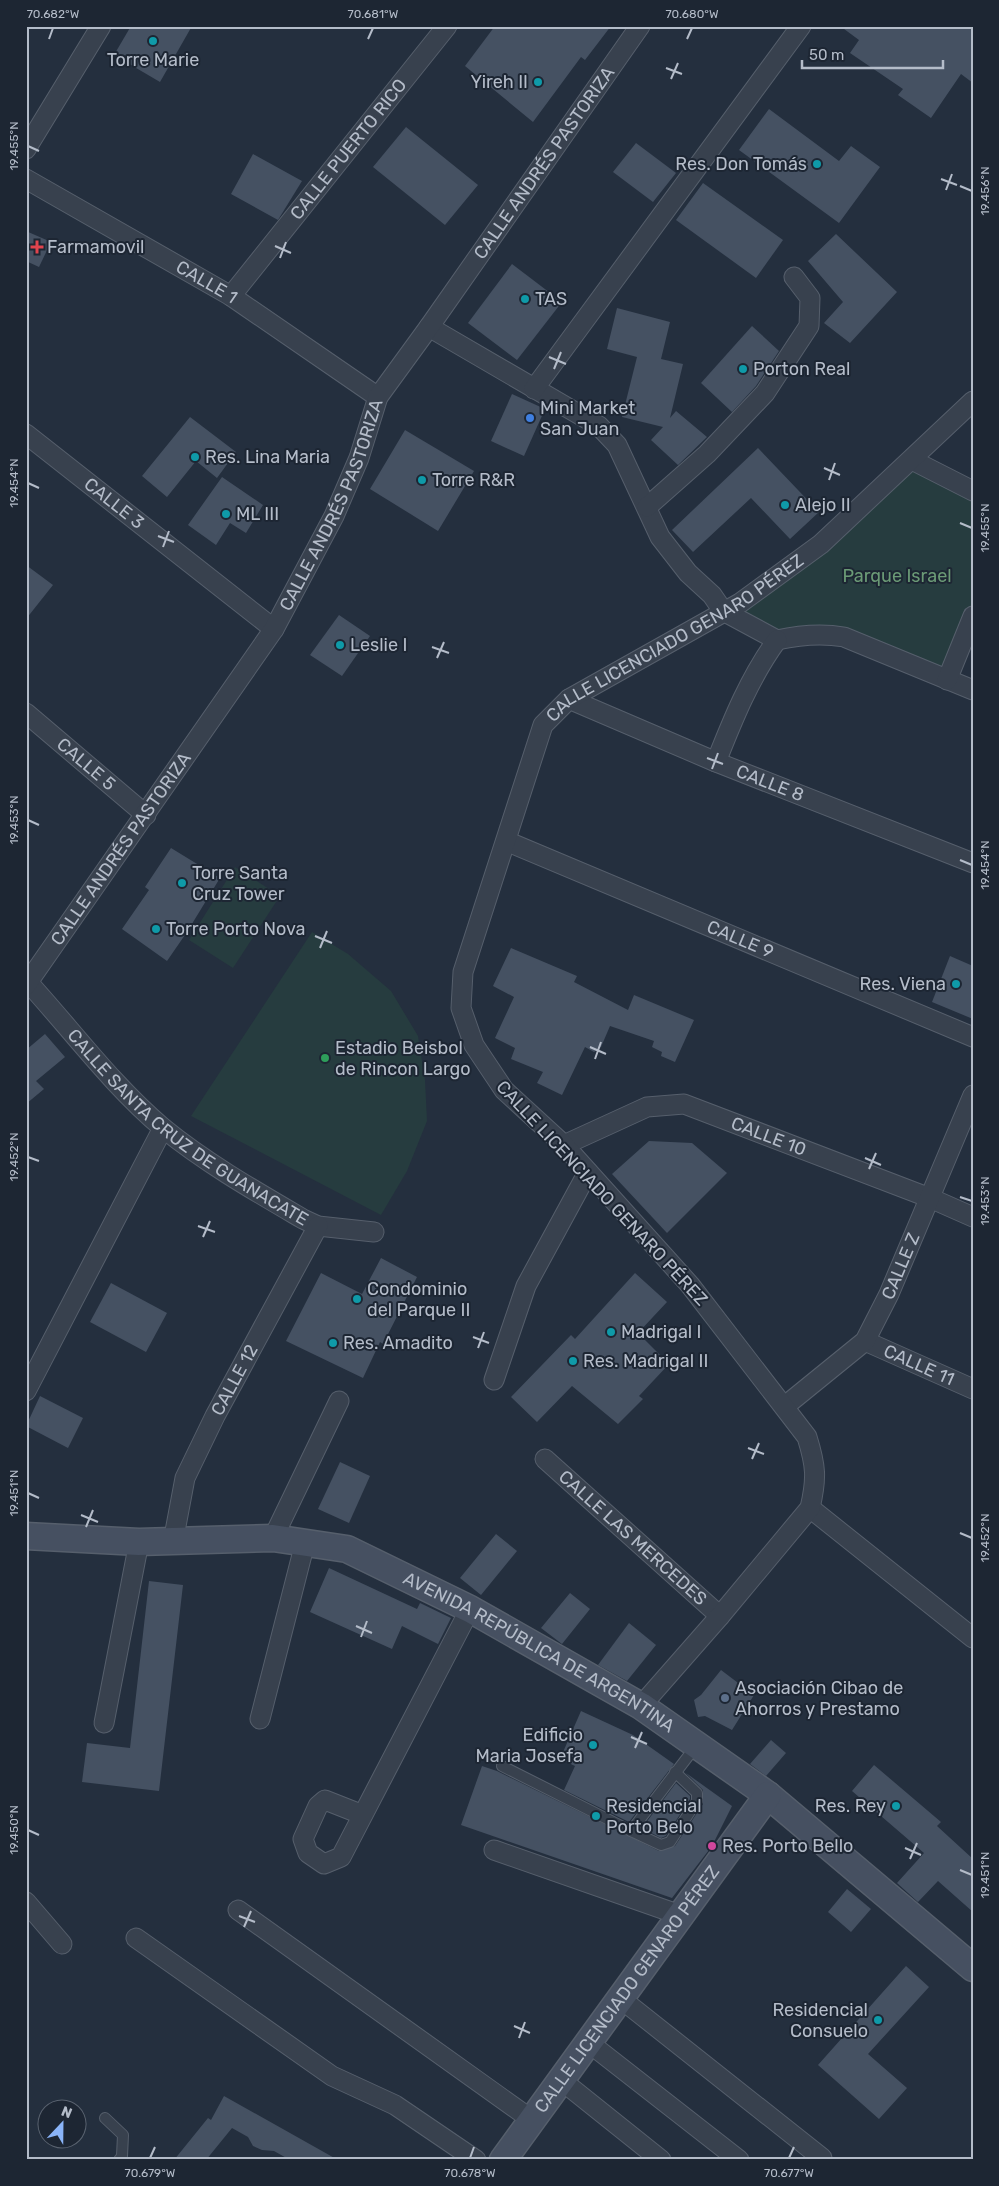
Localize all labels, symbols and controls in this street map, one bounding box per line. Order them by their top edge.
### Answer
text: 70.682°W [27,7,80,21]
text: 70.681°W [348,7,399,21]
text: 70.680°W [665,7,719,21]
marker: Torre Marie [147,35,159,47]
scale bar [802,38,943,70]
text: 50 m [809,46,844,64]
place label: Torre Marie [107,49,199,71]
street label: CALLE ANDRÉS PASTORIZA [469,62,619,263]
place label: Yireh II [470,71,528,93]
street label: CALLE PUERTO RICO [286,74,411,224]
marker: Yireh II [532,76,544,88]
text: 19.455°N [7,121,21,171]
place label: Res. Don Tomás [675,153,807,175]
marker: Res. Don Tomás [811,158,823,170]
text: 19.456°N [978,166,992,216]
place label: Farmamovil [47,236,144,258]
marker: Farmamovil [31,241,43,253]
street label: CALLE 1 [172,256,242,308]
place label: TAS [535,288,567,310]
marker: TAS [519,293,531,305]
place label: Porton Real [753,358,850,380]
marker: Porton Real [737,363,749,375]
street label: CALLE ANDRÉS PASTORIZA [275,396,388,615]
place label: Mini Market San Juan [540,397,635,440]
marker: Mini Market San Juan [524,412,536,424]
place label: Res. Lina Maria [205,446,330,468]
marker: Res. Lina Maria [189,451,201,463]
text: 19.454°N [7,458,21,508]
place label: Torre R&R [432,469,515,491]
street label: CALLE 3 [80,473,149,534]
marker: Torre R&R [416,474,428,486]
place label: Alejo II [795,494,851,516]
marker: Alejo II [779,499,791,511]
place label: ML III [236,503,279,525]
text: 19.455°N [978,503,992,553]
marker: ML III [220,508,232,520]
street label: CALLE LICENCIADO GENARO PÉREZ [541,549,808,727]
park label: Parque Israel [842,565,952,587]
place label: Leslie I [350,634,407,656]
marker: Leslie I [334,639,346,651]
street label: CALLE 5 [52,733,120,795]
street label: CALLE ANDRÉS PASTORIZA [46,748,196,949]
street label: CALLE 8 [733,760,807,806]
text: 19.453°N [7,795,21,845]
text: 19.454°N [978,840,992,890]
place label: Torre Santa Cruz Tower [192,862,288,905]
marker: Torre Santa Cruz Tower [176,877,188,889]
street label: CALLE 9 [704,916,777,963]
place label: Torre Porto Nova [166,918,305,940]
marker: Torre Porto Nova [150,923,162,935]
place label: Res. Viena [860,973,946,995]
marker: Res. Viena [950,978,962,990]
street label: CALLE SANTA CRUZ DE GUANACATE [63,1025,312,1231]
place label: Estadio Beisbol de Rincon Largo [335,1037,471,1080]
marker: Estadio Beisbol de Rincon Largo [319,1052,331,1064]
street label: CALLE LICENCIADO GENARO PÉREZ [492,1076,712,1310]
street label: CALLE 10 [728,1112,809,1161]
text: 19.452°N [7,1133,21,1181]
text: 19.453°N [978,1176,992,1226]
street label: CALLE Z [877,1229,925,1303]
place label: Condominio del Parque II [367,1278,470,1321]
marker: Condominio del Parque II [351,1293,363,1305]
place label: Madrigal I [621,1321,702,1343]
marker: Madrigal I [605,1326,617,1338]
place label: Res. Amadito [343,1332,453,1354]
marker: Res. Amadito [327,1337,339,1349]
street label: CALLE 12 [206,1340,263,1419]
street label: CALLE 11 [880,1340,958,1390]
place label: Res. Madrigal II [583,1350,708,1372]
marker: Res. Madrigal II [567,1355,579,1367]
street label: CALLE LAS MERCEDES [554,1466,712,1610]
text: 19.451°N [7,1470,21,1516]
text: 19.452°N [978,1514,992,1562]
street label: AVENIDA REPÚBLICA DE ARGENTINA [400,1567,679,1737]
place label: Asociación Cibao de Ahorros y Prestamo [735,1677,903,1720]
marker: Asociación Cibao de Ahorros y Prestamo [719,1692,731,1704]
place label: Edificio Maria Josefa [476,1724,583,1767]
marker: Edificio Maria Josefa [587,1739,599,1751]
place label: Residencial Porto Belo [606,1795,702,1838]
place label: Res. Rey [815,1795,886,1817]
marker: Res. Rey [890,1800,902,1812]
text: 19.450°N [7,1805,21,1855]
marker: Residencial Porto Belo [590,1810,602,1822]
place label: Res. Porto Bello [722,1835,853,1857]
marker: Res. Porto Bello [706,1840,718,1852]
text: 19.451°N [978,1852,992,1898]
street label: CALLE LICENCIADO GENARO PÉREZ [530,1861,724,2117]
place label: Residencial Consuelo [772,1999,868,2042]
marker: Residencial Consuelo [872,2014,884,2026]
north arrow [38,2098,88,2148]
text: N [59,2103,75,2122]
text: 70.679°W [125,2166,176,2180]
text: 70.678°W [444,2166,496,2180]
text: 70.677°W [764,2166,814,2180]

